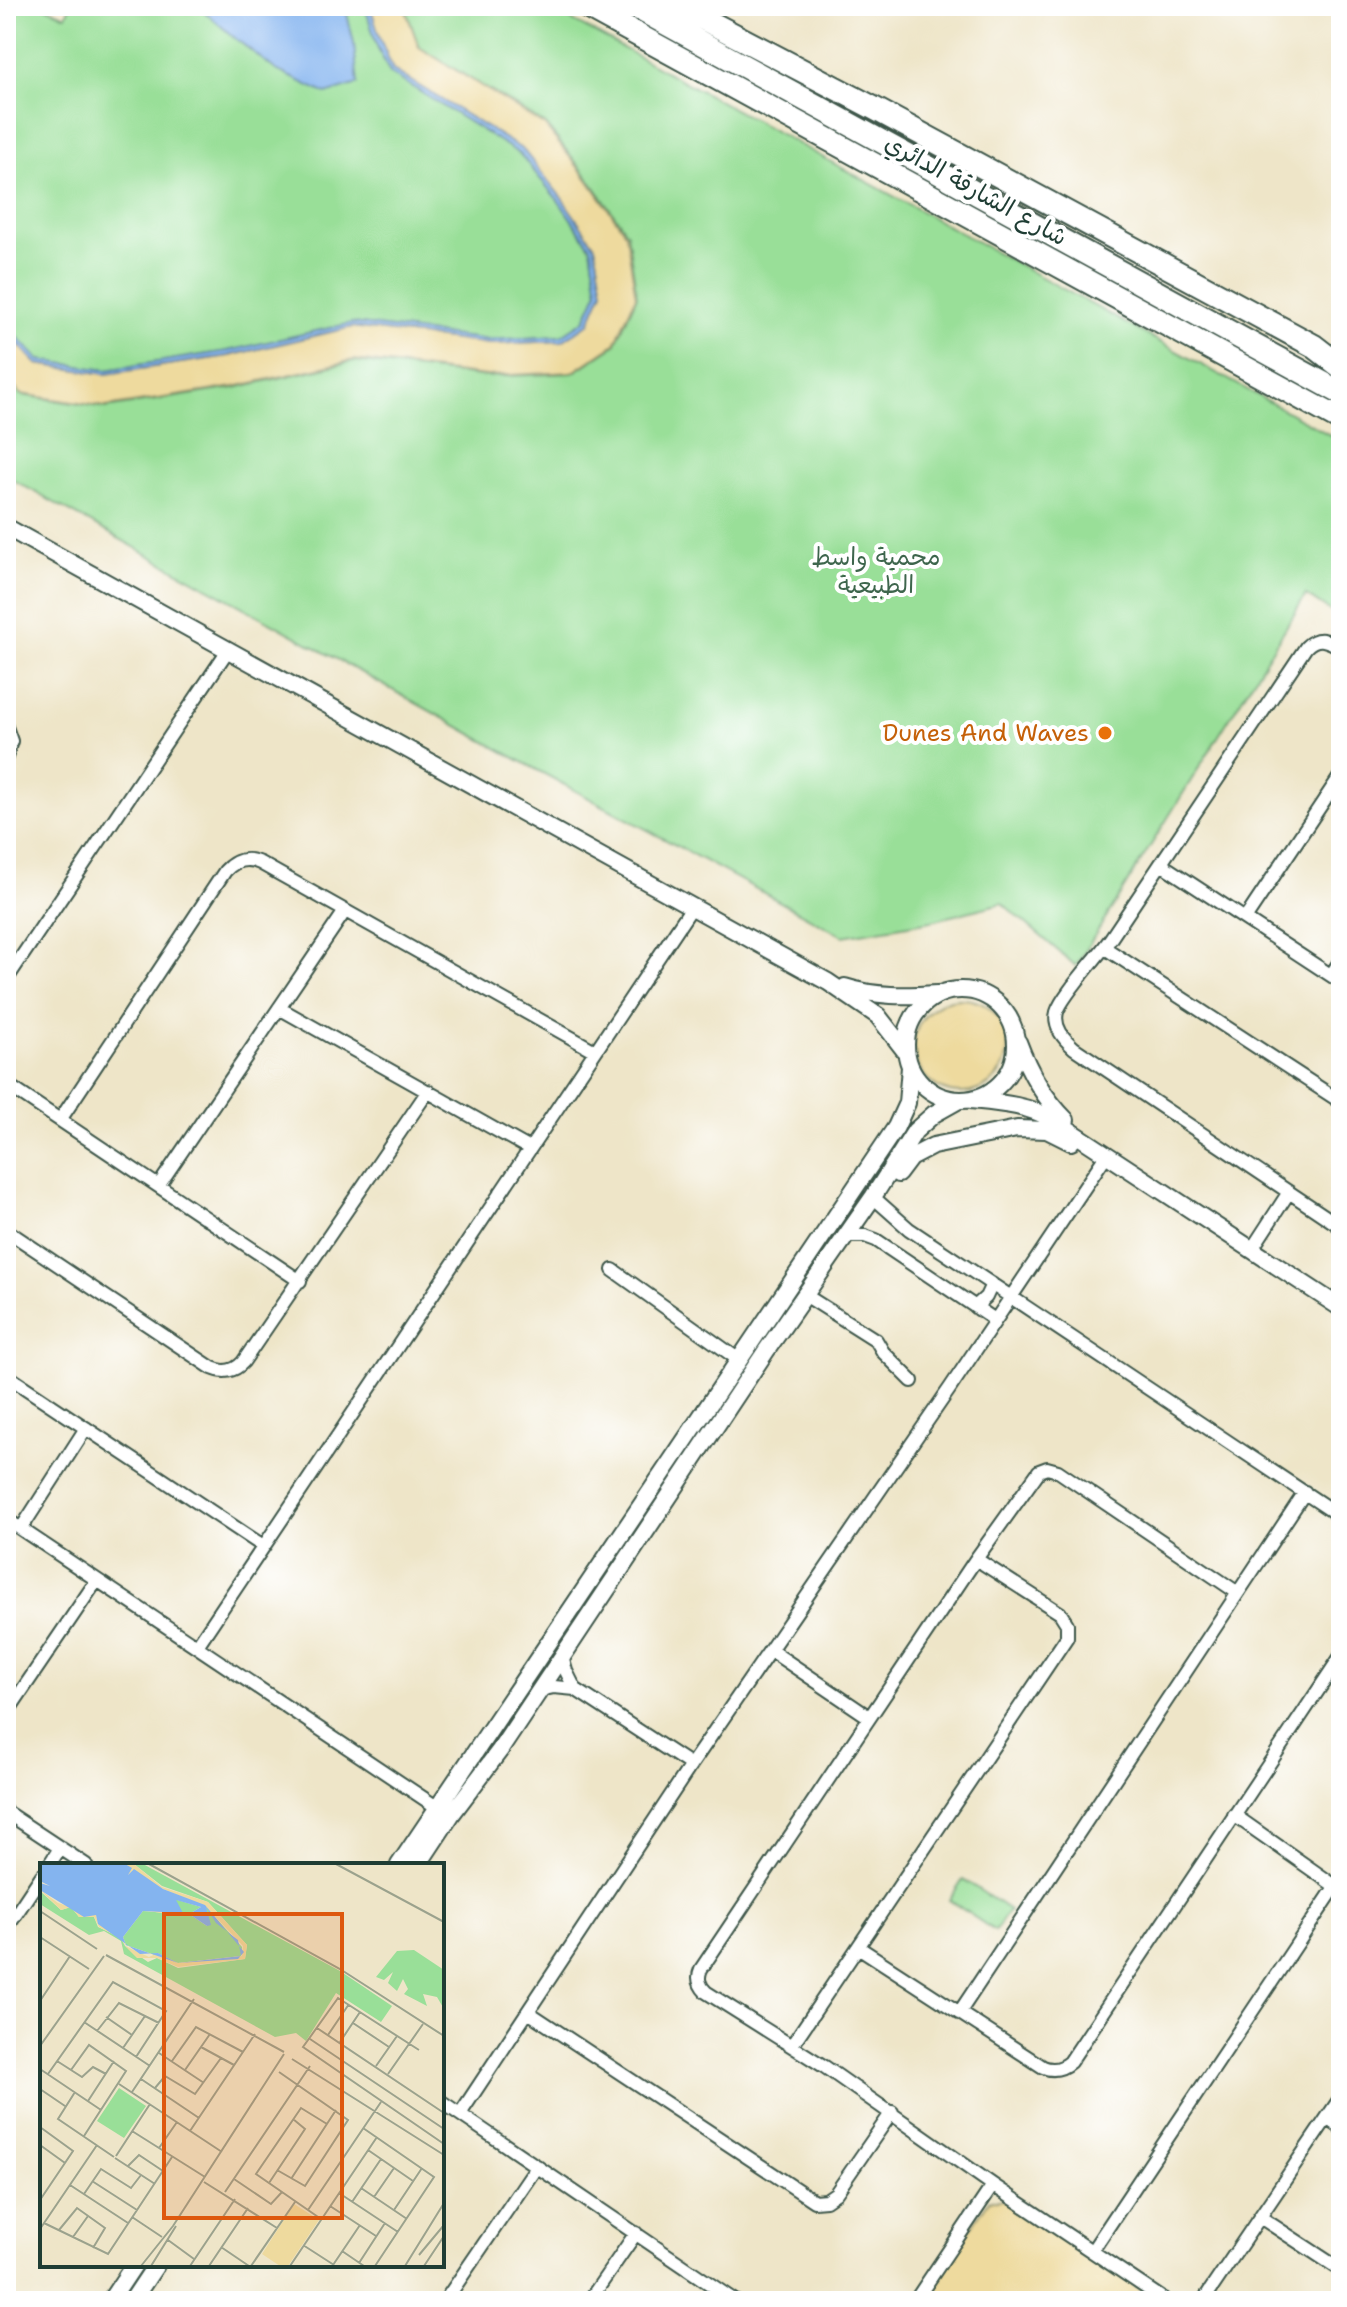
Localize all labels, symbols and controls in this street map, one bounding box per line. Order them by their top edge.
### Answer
street label: شارع الشارقة الدائري [879,127,1073,254]
park label: محمية واسط الطبيعية [812,541,940,601]
place label: Dunes And Waves [882,717,1089,749]
marker: Dunes And Waves [1096,724,1114,742]
inset map [40,1863,444,2267]

